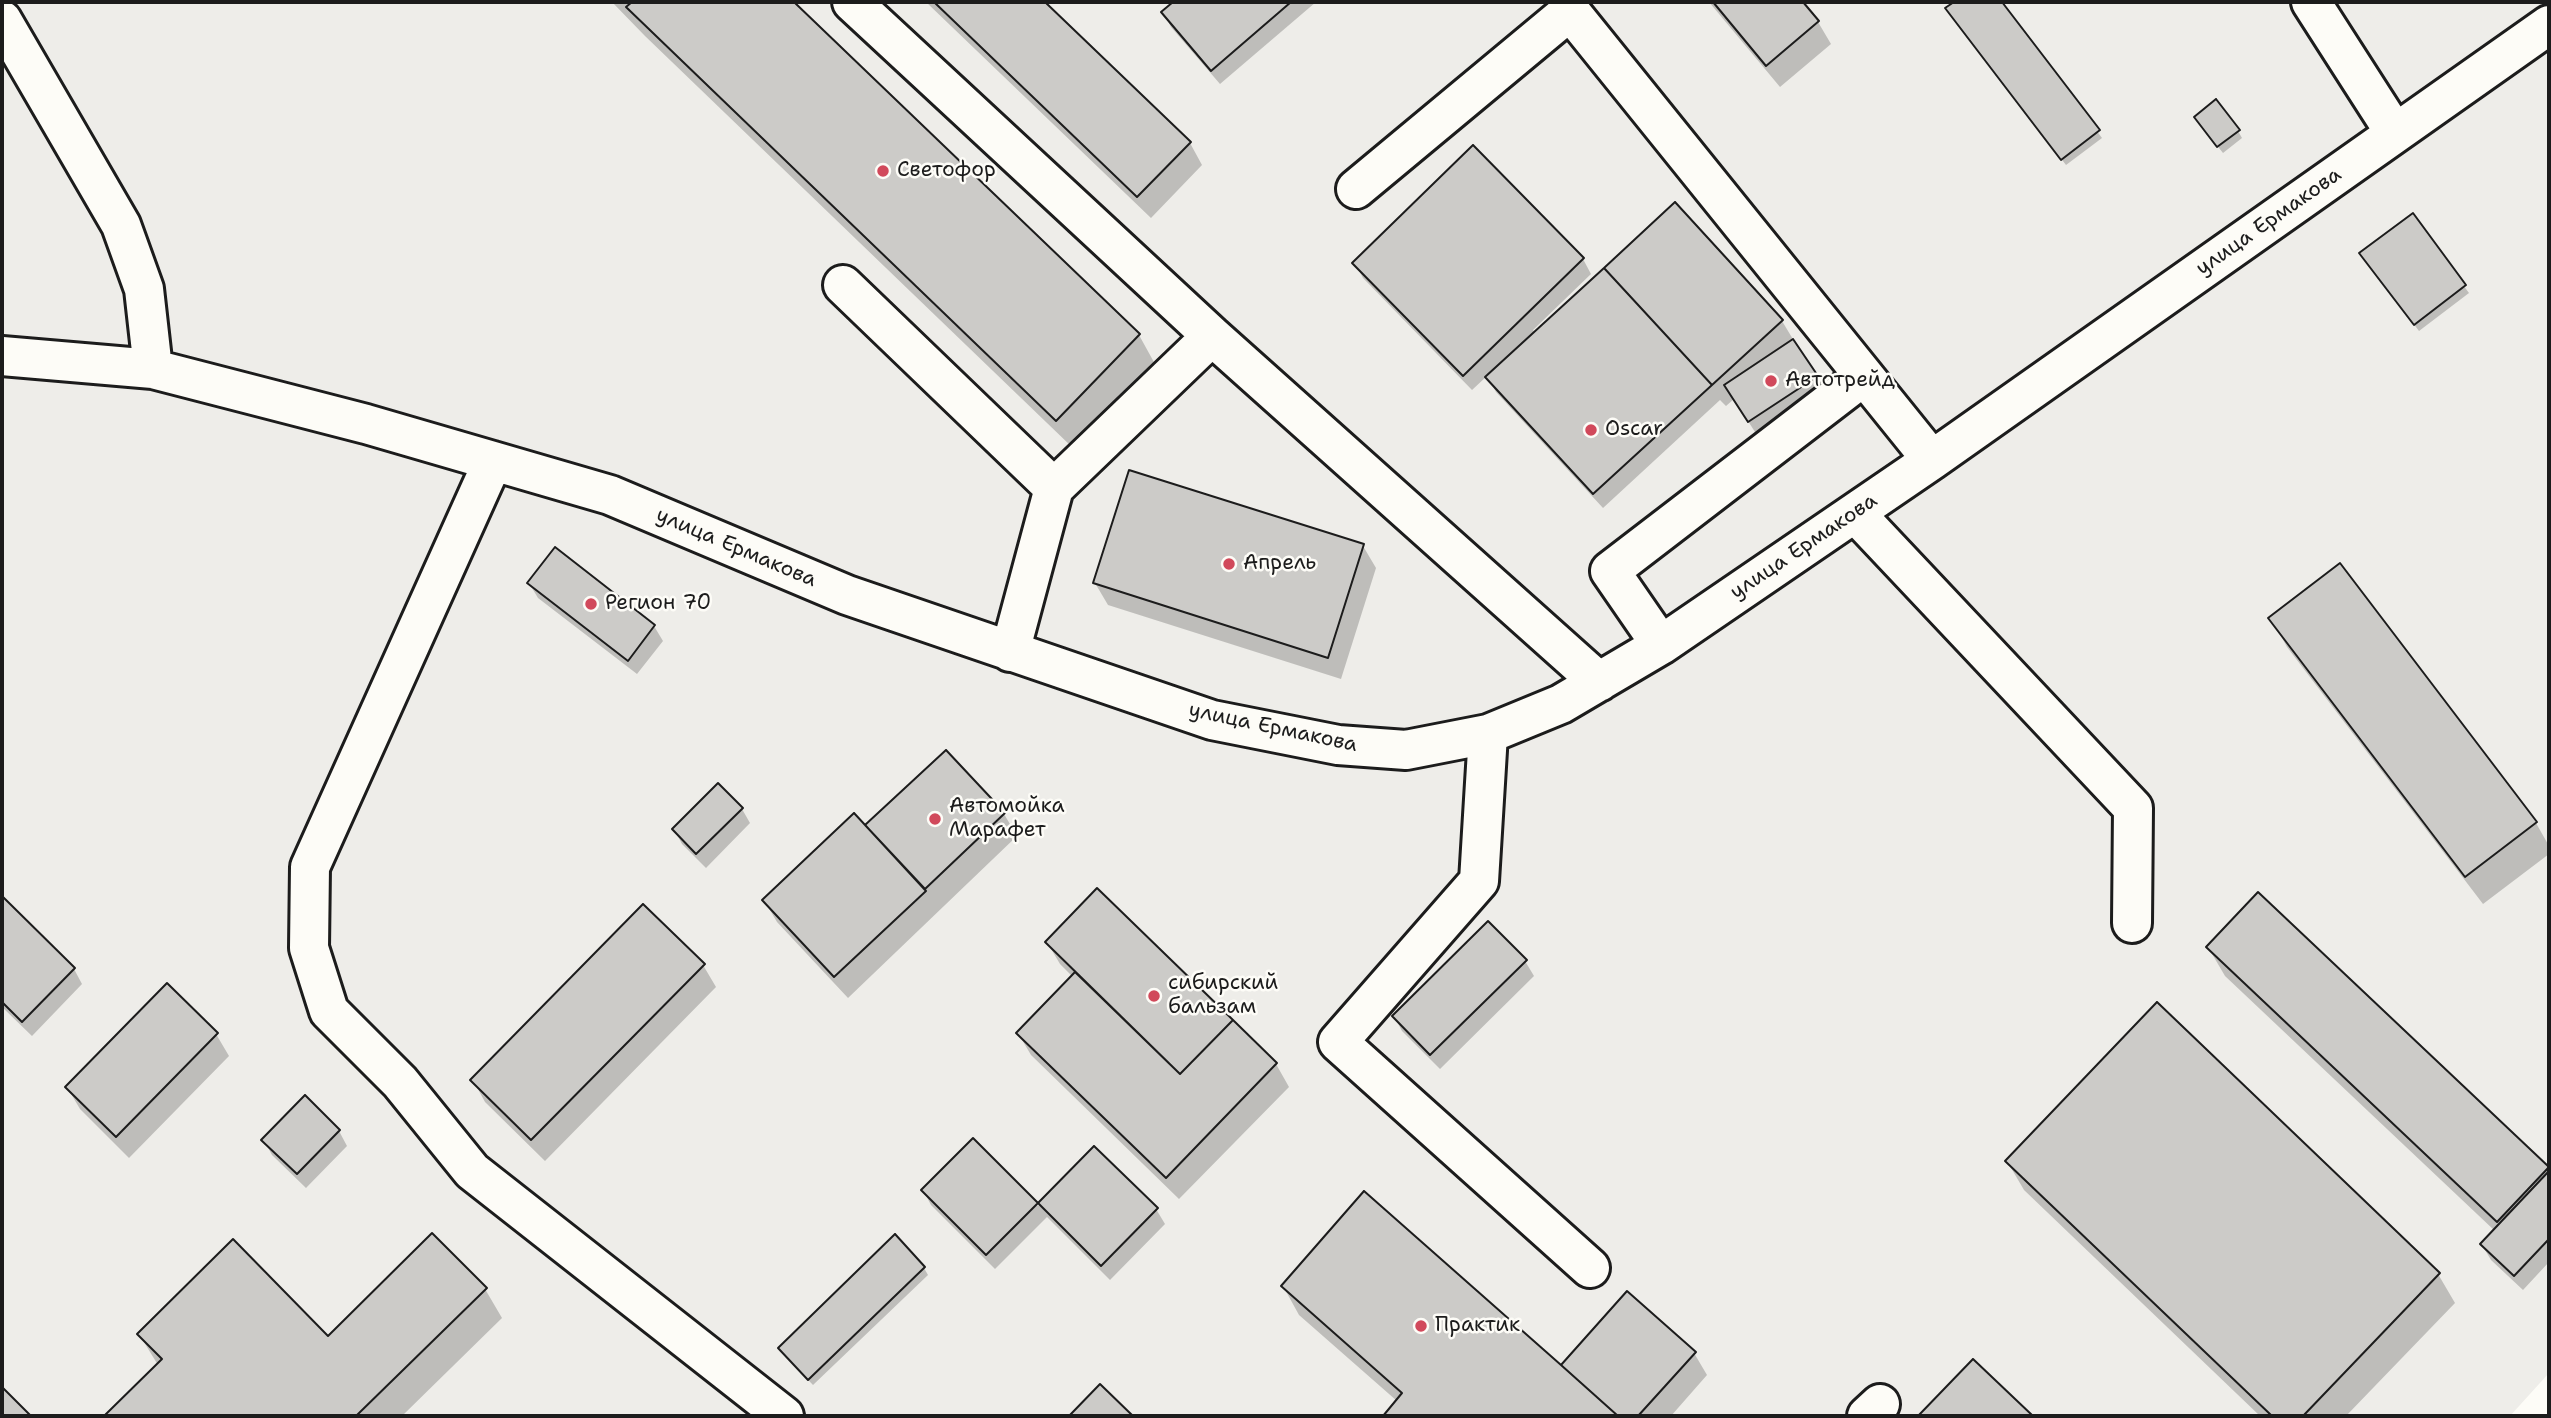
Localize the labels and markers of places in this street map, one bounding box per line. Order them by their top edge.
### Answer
place label: Светофор [897,158,996,184]
marker: Светофор [875,163,891,179]
place label: Автотрейд [1785,368,1895,394]
marker: Автотрейд [1763,373,1779,389]
place label: Oscar [1605,417,1663,443]
marker: Oscar [1583,422,1599,438]
place label: Апрель [1243,551,1316,577]
marker: Апрель [1221,556,1237,572]
place label: Регион 70 [605,591,711,617]
marker: Регион 70 [583,596,599,612]
place label: Автомойка Марафет [949,794,1065,844]
marker: Автомойка Марафет [927,811,943,827]
place label: сибирский бальзам [1168,971,1278,1021]
marker: сибирский бальзам [1146,988,1162,1004]
place label: Практик [1435,1313,1520,1339]
marker: Практик [1413,1318,1429,1334]

